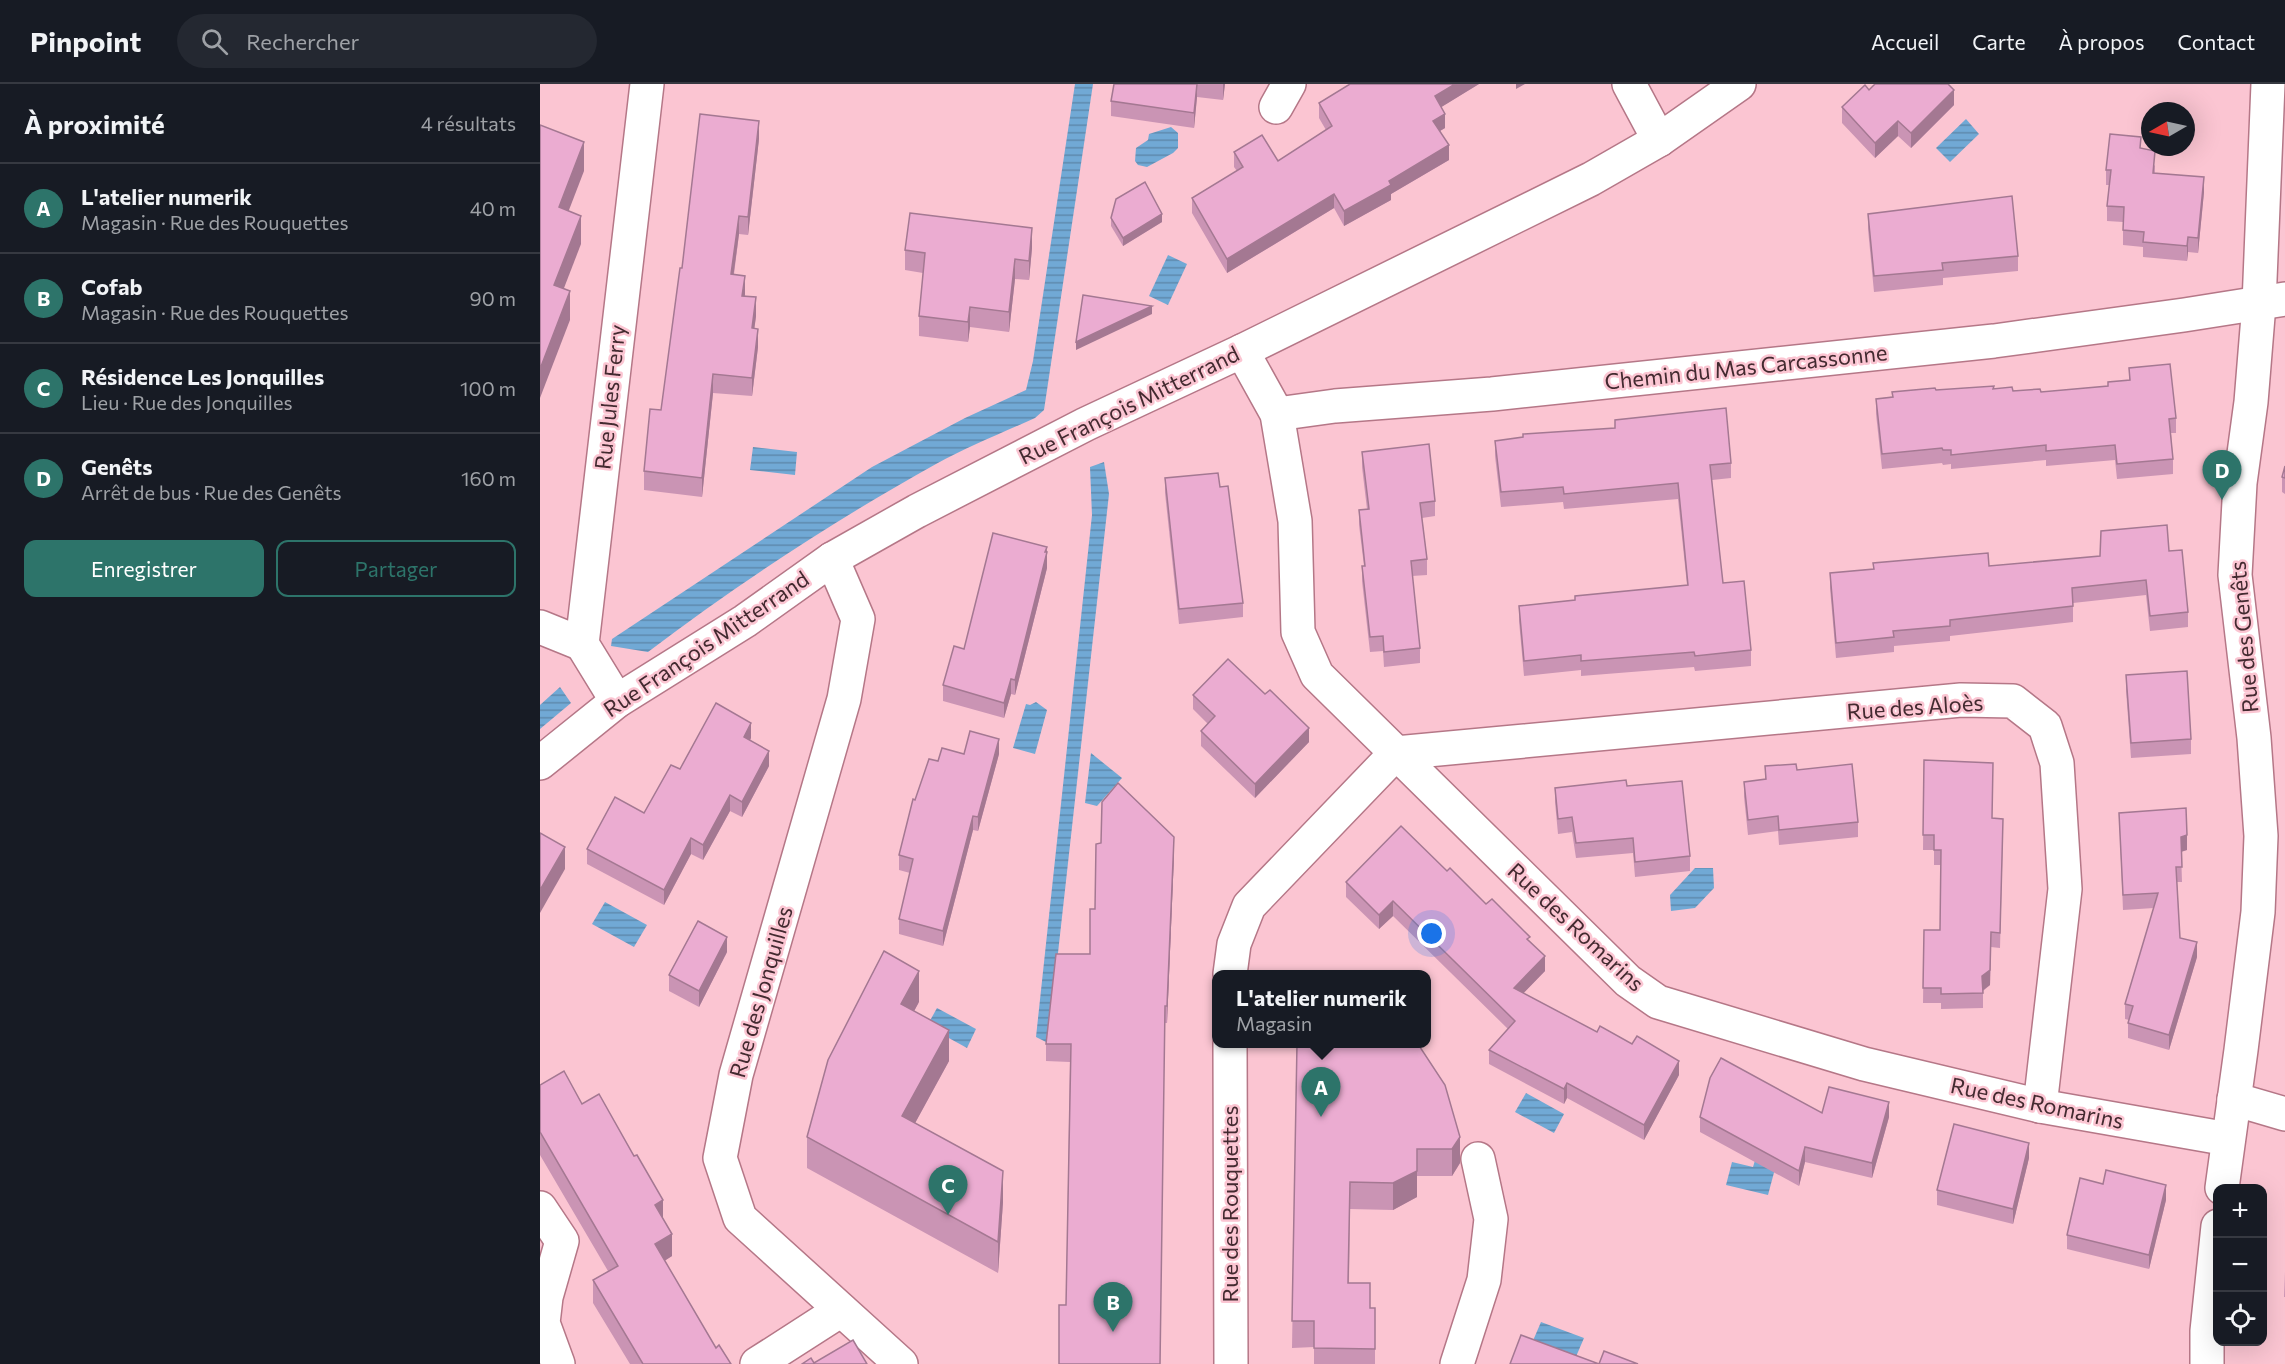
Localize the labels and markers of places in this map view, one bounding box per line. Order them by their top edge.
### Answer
pin: D [2202,450,2242,500]
pin: A [1302,1068,1340,1117]
pin: C [928,1166,968,1215]
pin: B [1094,1282,1132,1332]

